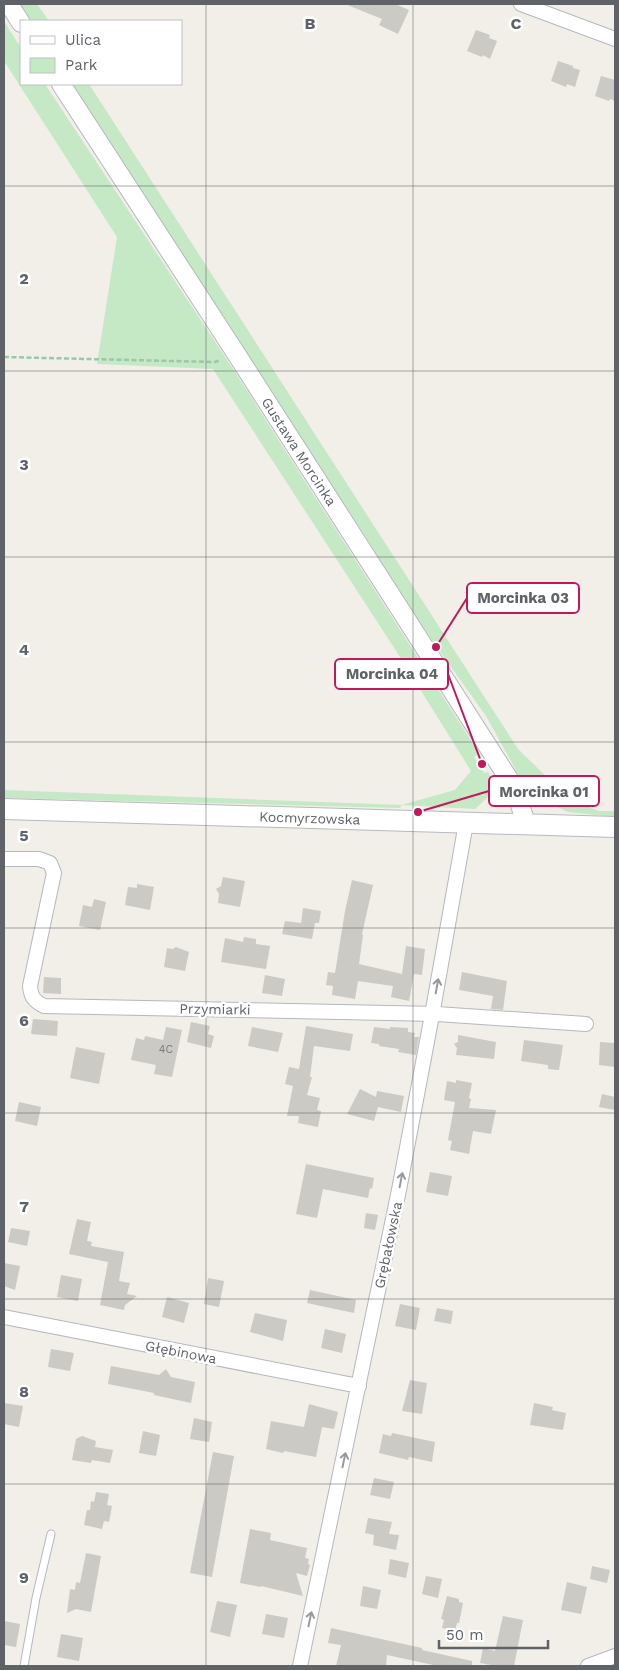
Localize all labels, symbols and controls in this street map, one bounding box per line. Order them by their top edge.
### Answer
text: B [305,14,316,33]
text: C [511,14,522,33]
legend [20,20,182,85]
text: Ulica [65,31,102,49]
text: Park [65,56,98,74]
text: 2 [19,269,29,288]
street label: Gustawa Morcinka [258,395,340,509]
text: 3 [19,455,29,474]
callout: Morcinka 03 [467,583,579,613]
text: Morcinka 03 [477,589,569,607]
text: 4 [19,640,29,659]
callout: Morcinka 04 [335,659,448,689]
text: Morcinka 04 [346,665,439,683]
callout: Morcinka 01 [489,776,599,806]
text: Morcinka 01 [499,783,589,801]
street label: Kocmyrzowska [259,809,361,827]
text: 5 [19,826,29,845]
one-way arrow [433,979,443,995]
street label: Przymiarki [179,1000,251,1018]
text: 6 [19,1011,29,1030]
house number: 4C [159,1043,174,1056]
one-way arrow [397,1173,407,1189]
text: 7 [19,1197,29,1216]
street label: Grębałowska [371,1200,405,1290]
street label: Głębinowa [144,1337,218,1367]
text: 8 [19,1382,29,1401]
one-way arrow [339,1452,349,1468]
text: 9 [19,1568,29,1587]
one-way arrow [306,1611,315,1627]
scale bar [439,1618,548,1650]
text: 50 m [446,1626,483,1644]

